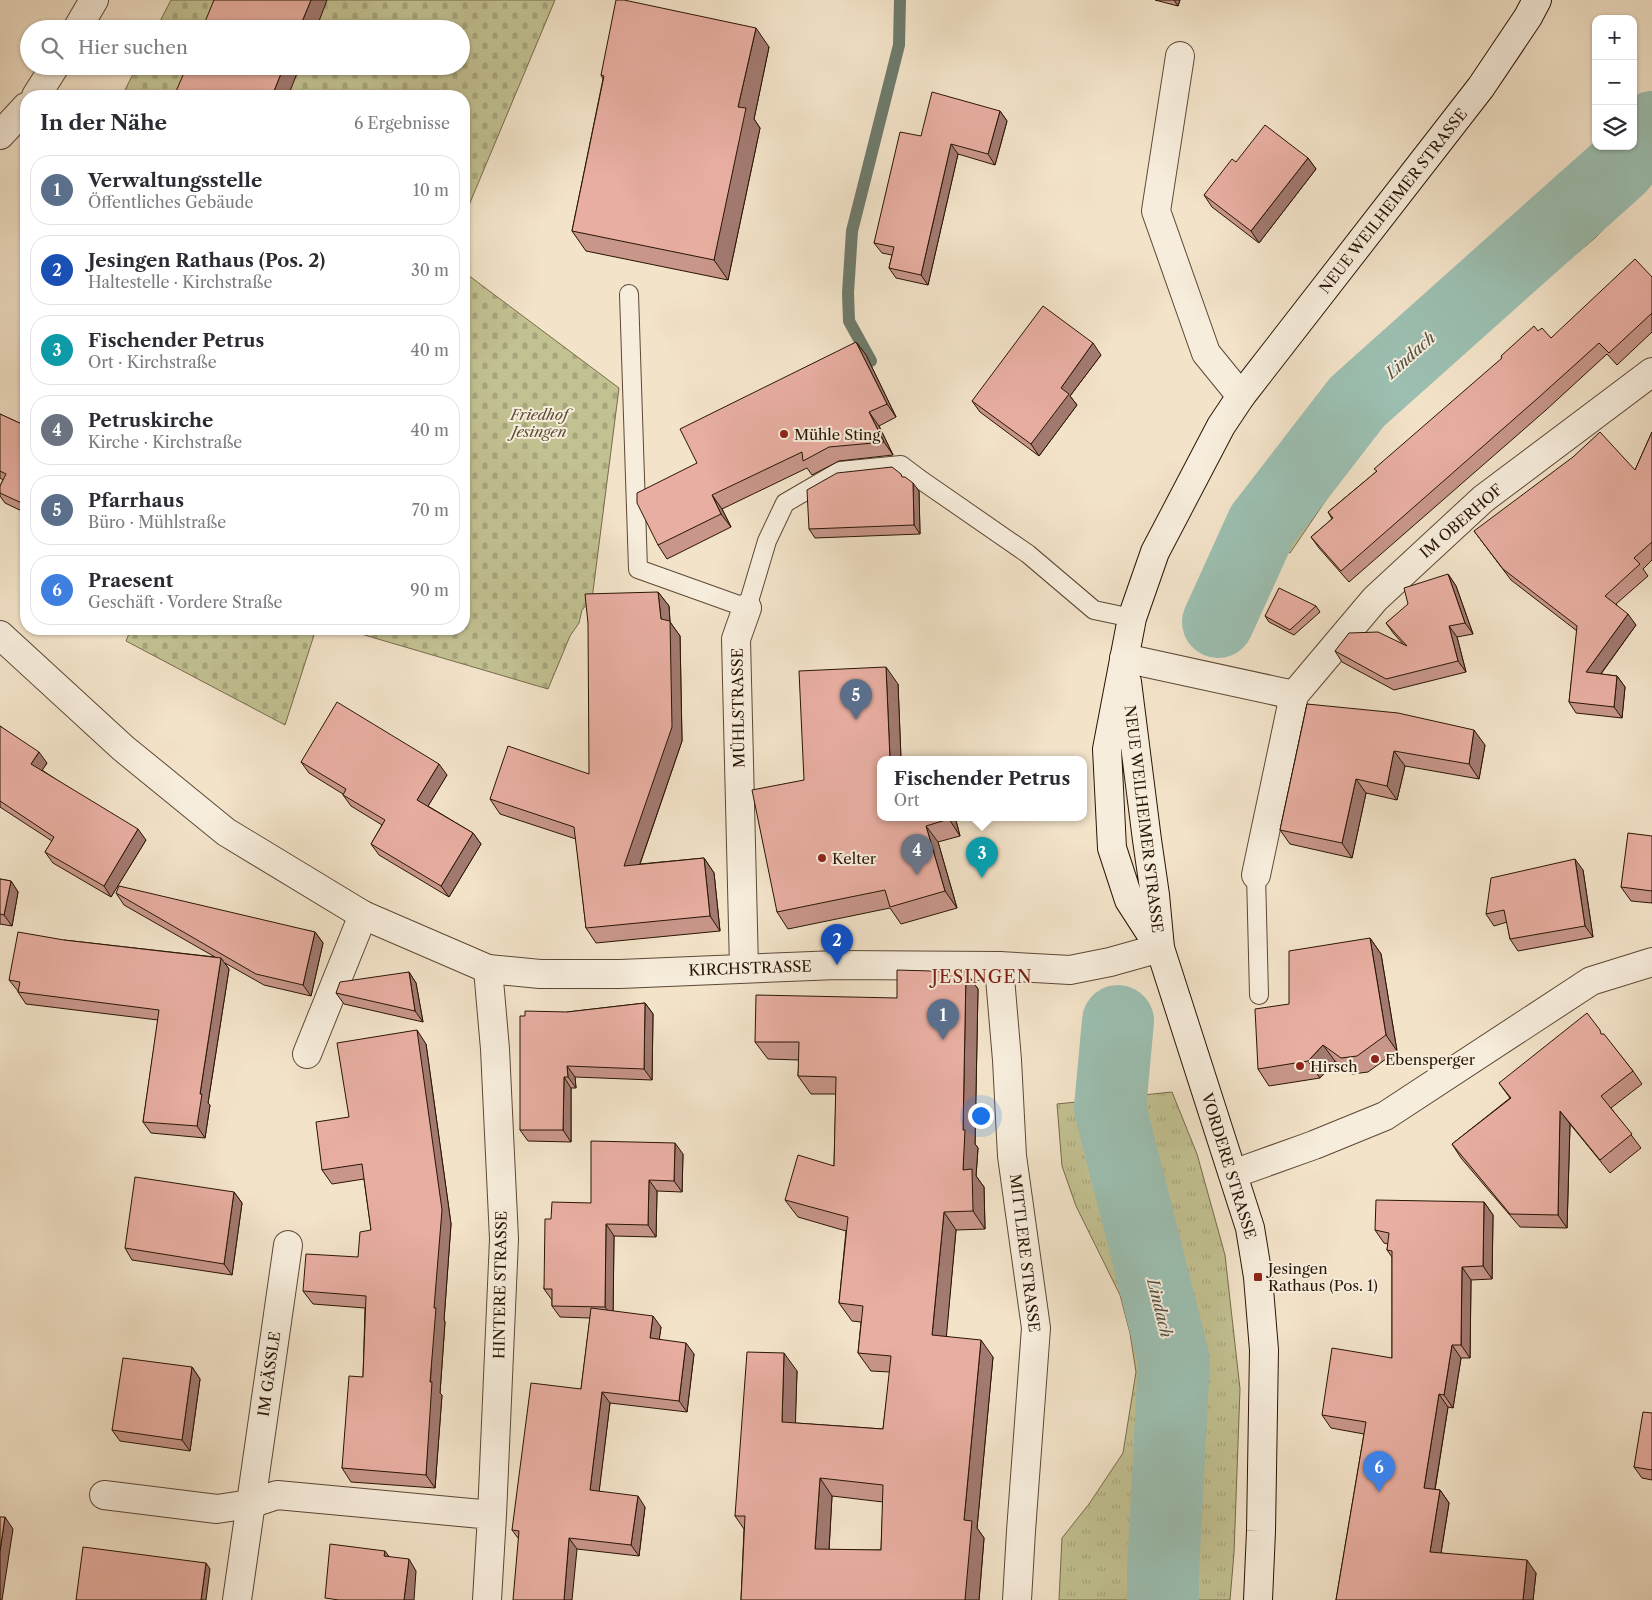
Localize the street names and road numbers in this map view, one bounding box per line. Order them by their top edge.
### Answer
street label: NEUE WEILHEIMER STRASSE [1315,105,1471,297]
street label: IM OBERHOF [1416,480,1507,562]
street label: MÜHLSTRASSE [727,648,749,768]
street label: NEUE WEILHEIMER STRASSE [1121,704,1167,934]
street label: KIRCHSTRASSE [688,956,812,980]
street label: VORDERE STRASSE [1197,1090,1260,1241]
street label: MITTLERE STRASSE [1006,1173,1044,1333]
street label: HINTERE STRASSE [489,1211,511,1359]
street label: IM GÄSSLE [254,1330,284,1418]

